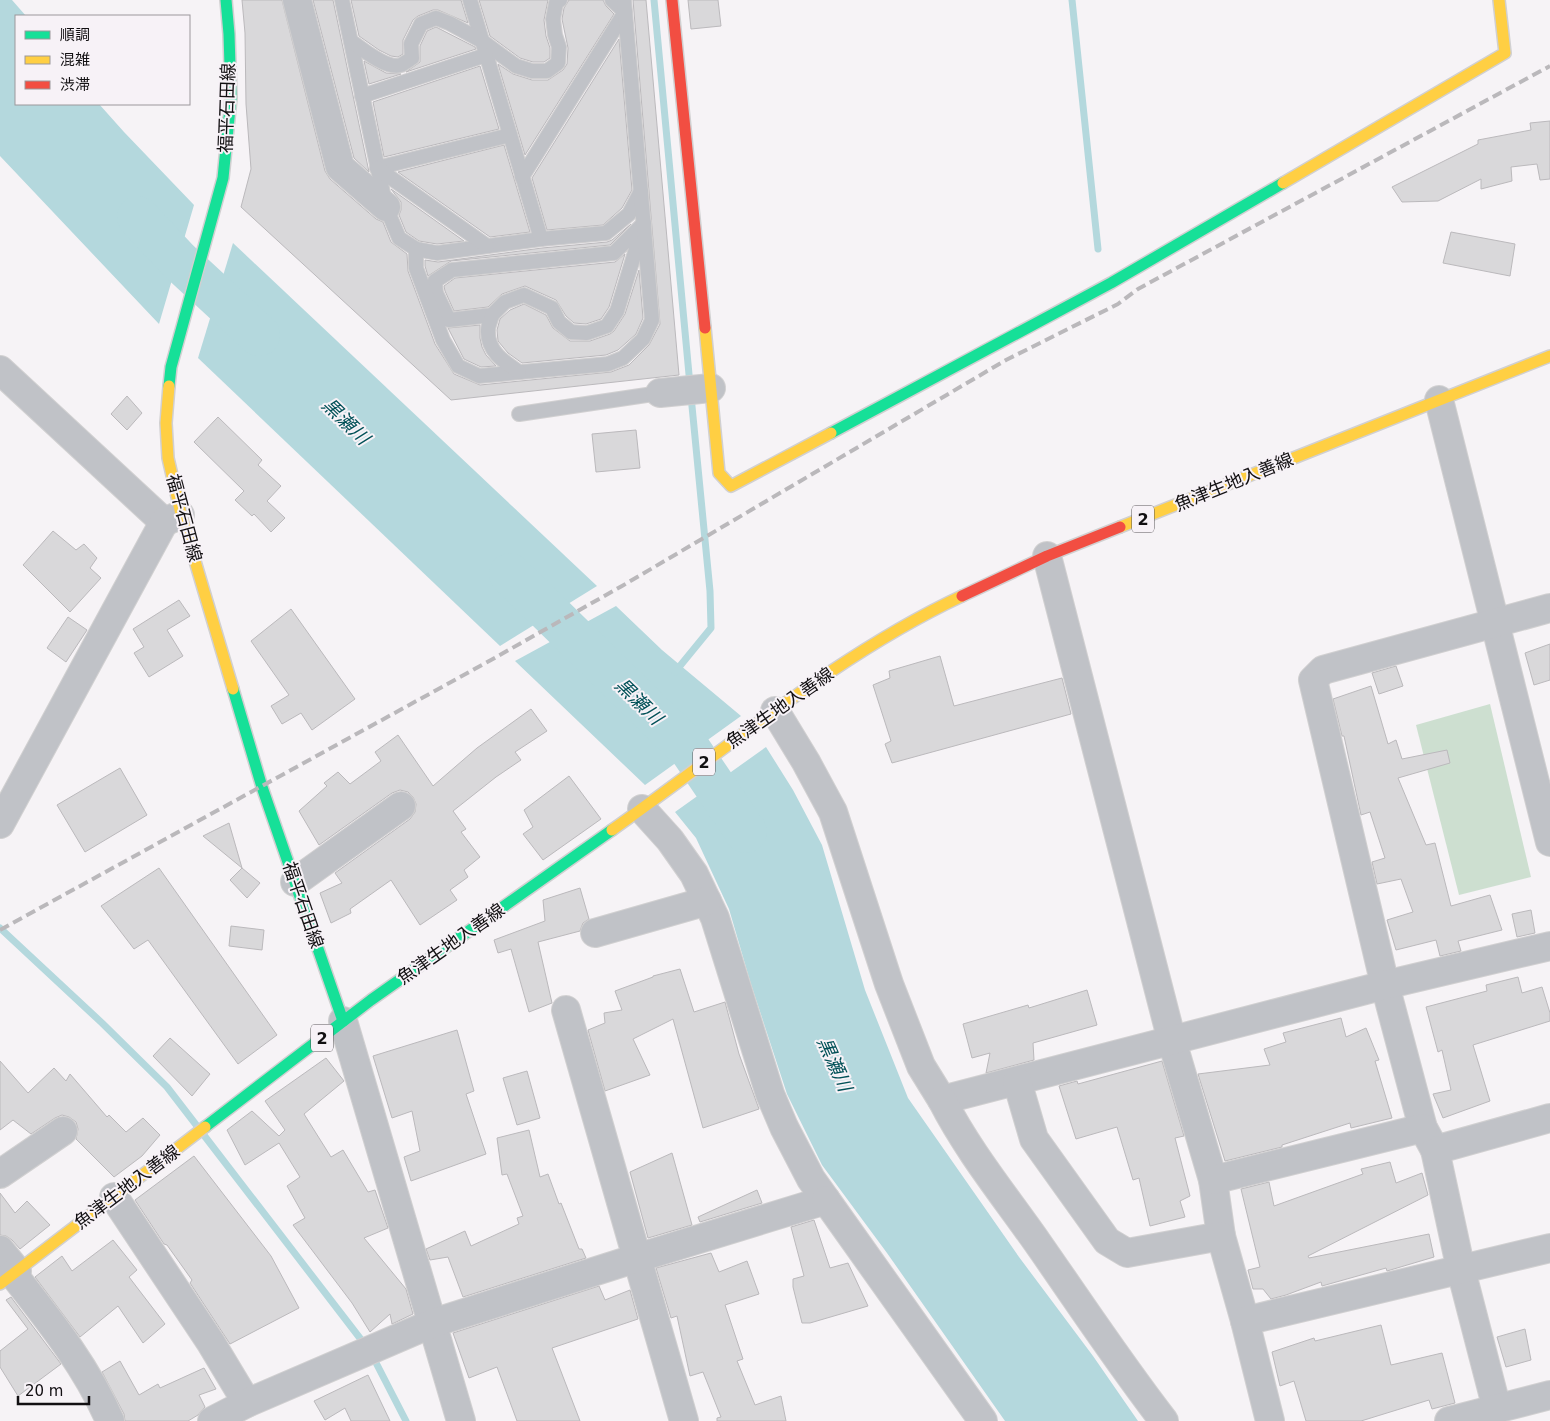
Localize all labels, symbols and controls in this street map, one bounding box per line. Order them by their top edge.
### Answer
legend [15,15,190,105]
text: 順調 [60,26,90,44]
text: 混雑 [60,51,90,69]
street label: 福平石田線 [214,63,239,153]
text: 渋滞 [60,76,90,94]
water label: 黒瀬川 [318,393,376,450]
street label: 魚津生地入善線 [1171,448,1296,515]
street label: 福平石田線 [163,472,206,564]
road number: 2 [1132,506,1154,532]
street label: 魚津生地入善線 [722,663,837,752]
water label: 黒瀬川 [611,673,669,730]
road number: 2 [693,749,715,776]
street label: 福平石田線 [279,859,328,951]
street label: 魚津生地入善線 [393,899,508,988]
road number: 2 [311,1024,333,1052]
water label: 黒瀬川 [813,1033,857,1096]
street label: 魚津生地入善線 [70,1140,183,1233]
scale bar [18,1374,89,1406]
text: 20 m [25,1382,63,1400]

